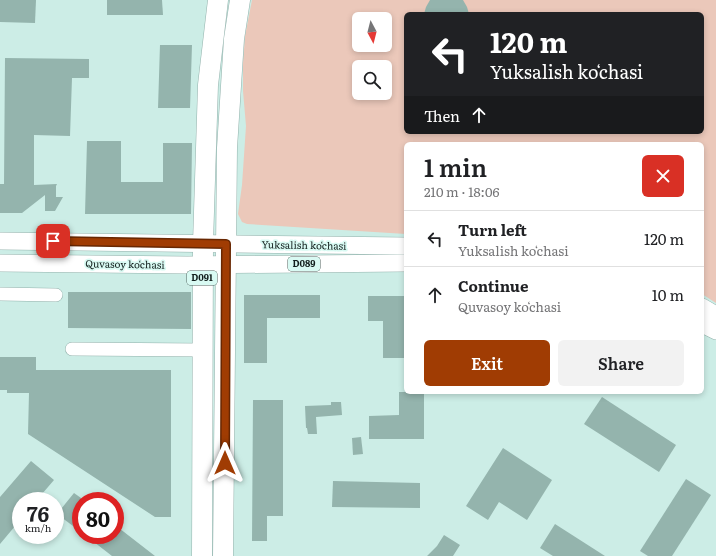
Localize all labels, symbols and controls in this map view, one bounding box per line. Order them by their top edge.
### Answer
north arrow [352,12,392,52]
map controls [352,12,392,100]
text: 120 m [490,20,567,62]
icon: left [424,28,476,80]
text: Yuksalish koʻchasi [490,58,643,85]
button: search [352,60,392,100]
text: Then [424,104,460,127]
icon: ahead [468,104,490,126]
text: 1 min [424,149,487,184]
button: close [642,155,684,197]
text: 210 m · 18:06 [424,182,499,201]
text: Turn left [458,218,527,241]
pin [36,224,70,258]
text: 120 m [644,227,684,250]
icon: left [424,228,446,250]
icon: arrive [42,230,64,252]
street label: Yuksalish koʻchasi [261,236,347,253]
text: Yuksalish koʻchasi [458,241,569,260]
street label: Quvasoy koʻchasi [85,255,165,272]
road number: D089 [288,257,320,271]
road number: D091 [187,271,217,285]
text: Continue [458,274,528,297]
text: 10 m [652,283,684,306]
icon: ahead [424,284,446,306]
text: Quvasoy koʻchasi [458,297,561,316]
button: Exit [424,340,550,386]
button: Share [558,340,684,386]
position arrow [204,442,246,484]
speed limit sign: 80 [72,492,124,544]
text: 76 [27,498,49,528]
text: km/h [25,520,51,535]

